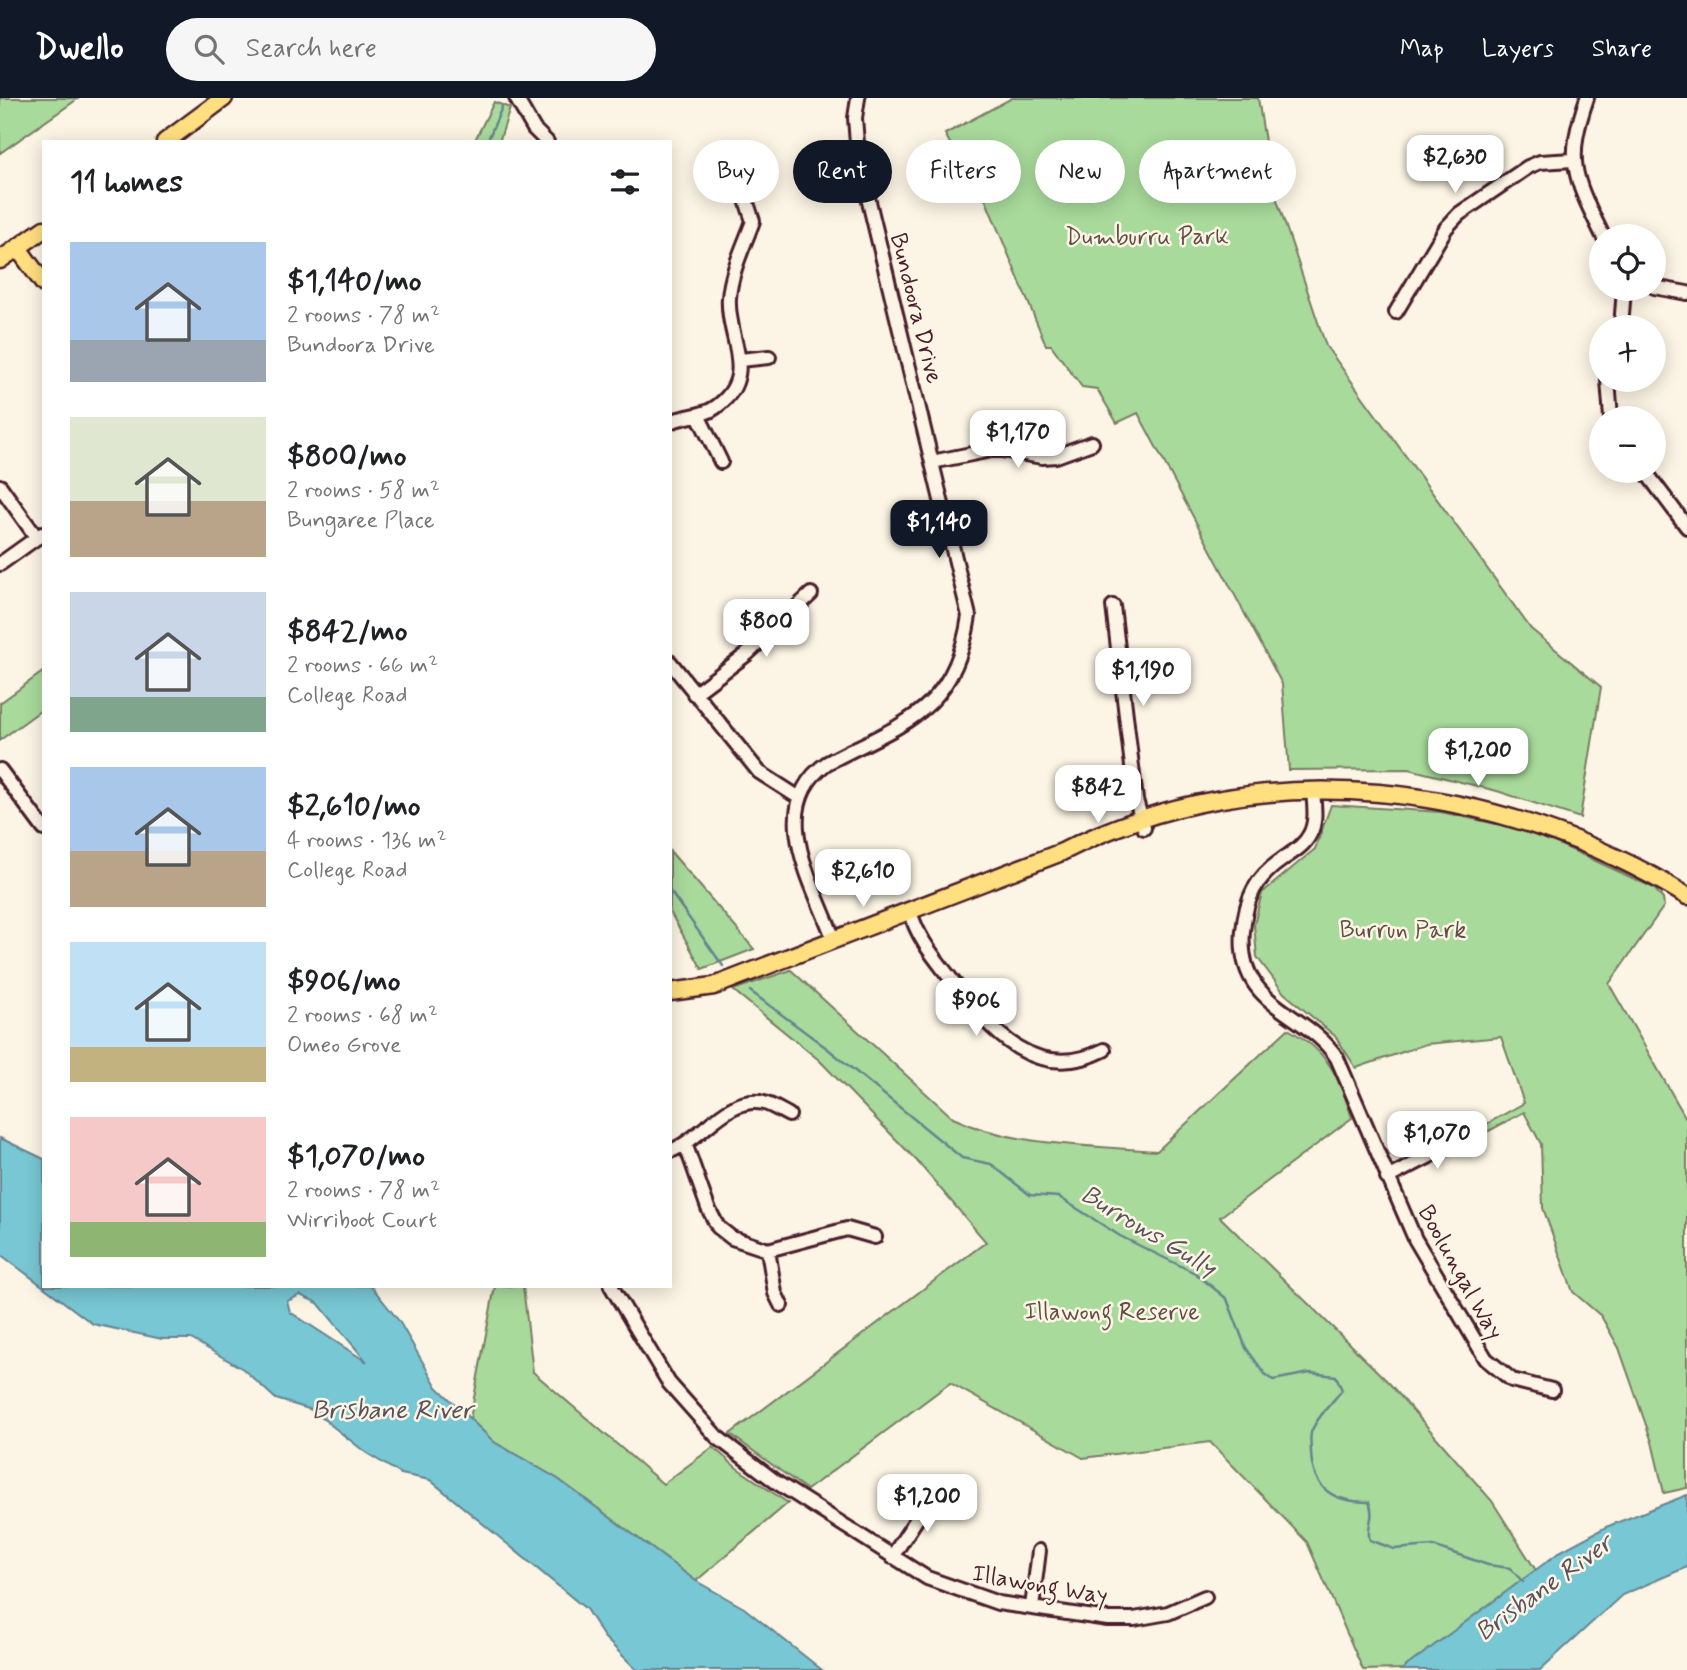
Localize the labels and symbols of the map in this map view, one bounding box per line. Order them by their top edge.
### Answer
pin: $2,630 [1398,136,1512,195]
park label: Dumburru Park [1065,222,1229,253]
street label: Bundoora Drive [882,230,949,387]
pin: $1,170 [961,410,1075,470]
pin: $1,140 [882,500,996,560]
pin: $800 [725,600,807,659]
pin: $1,190 [1086,648,1200,708]
pin: $1,200 [1421,728,1535,788]
pin: $842 [1057,766,1139,825]
pin: $2,610 [806,850,920,909]
park label: Burrun Park [1340,915,1466,946]
pin: $906 [935,978,1017,1038]
pin: $1,070 [1380,1112,1494,1171]
water label: Burrows Gully [1074,1178,1224,1286]
street label: Boolungal Way [1410,1200,1509,1346]
park label: Illawong Reserve [1024,1297,1200,1331]
water label: Brisbane River [312,1394,476,1428]
pin: $1,200 [870,1474,984,1534]
water label: Brisbane River [1469,1526,1622,1650]
street label: Illawong Way [969,1558,1110,1616]

